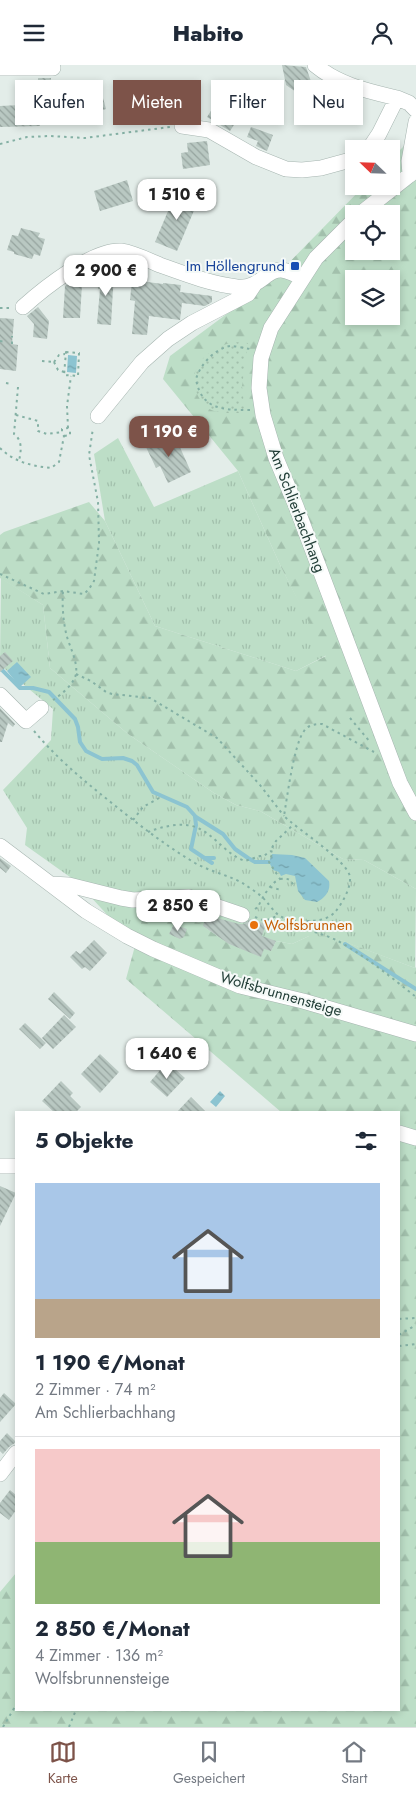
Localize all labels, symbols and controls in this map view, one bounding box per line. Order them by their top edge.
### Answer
text: Habito [173,17,243,49]
icon: menu [20,19,48,47]
icon: person [368,19,396,47]
chip: Kaufen [15,80,103,125]
chip: Mieten [113,80,201,125]
chip: Filter [211,80,284,125]
chip: Neu [294,80,363,125]
north arrow [345,140,400,195]
map controls [345,140,400,325]
pin: 1 510 € [131,179,223,221]
text: 1 510 € [148,183,206,206]
button: locate [345,205,400,260]
pin: 2 900 € [60,255,152,297]
place label: Im Höllengrund [186,255,285,277]
text: 2 900 € [75,259,137,282]
marker: Im Höllengrund [289,260,301,272]
button: layers [345,270,400,325]
pin: 1 190 € [123,415,215,458]
text: 1 190 € [140,420,198,443]
street label: Am Schlierbachhang [263,444,331,576]
pin: 2 850 € [132,889,224,932]
text: 2 850 € [147,894,209,917]
place label: Wolfsbrunnen [264,914,353,936]
marker: Wolfsbrunnen [248,919,260,931]
street label: Wolfsbrunnensteige [217,966,345,1022]
pin: 1 640 € [121,1037,213,1080]
text: 1 640 € [137,1042,197,1065]
text: 5 Objekte [35,1126,134,1156]
icon: filters [352,1127,380,1155]
icon: home [163,1216,253,1306]
text: 1 190 €/Monat [35,1348,185,1378]
text: 2 Zimmer · 74 m² [35,1378,155,1401]
text: Am Schlierbachhang [35,1401,176,1424]
icon: home [163,1481,253,1571]
text: 2 850 €/Monat [35,1614,190,1644]
text: 4 Zimmer · 136 m² [35,1644,163,1667]
text: Wolfsbrunnensteige [35,1667,170,1690]
tab: Karte [48,1738,78,1788]
tab: Gespeichert [173,1738,245,1788]
tab: Start [340,1738,368,1788]

